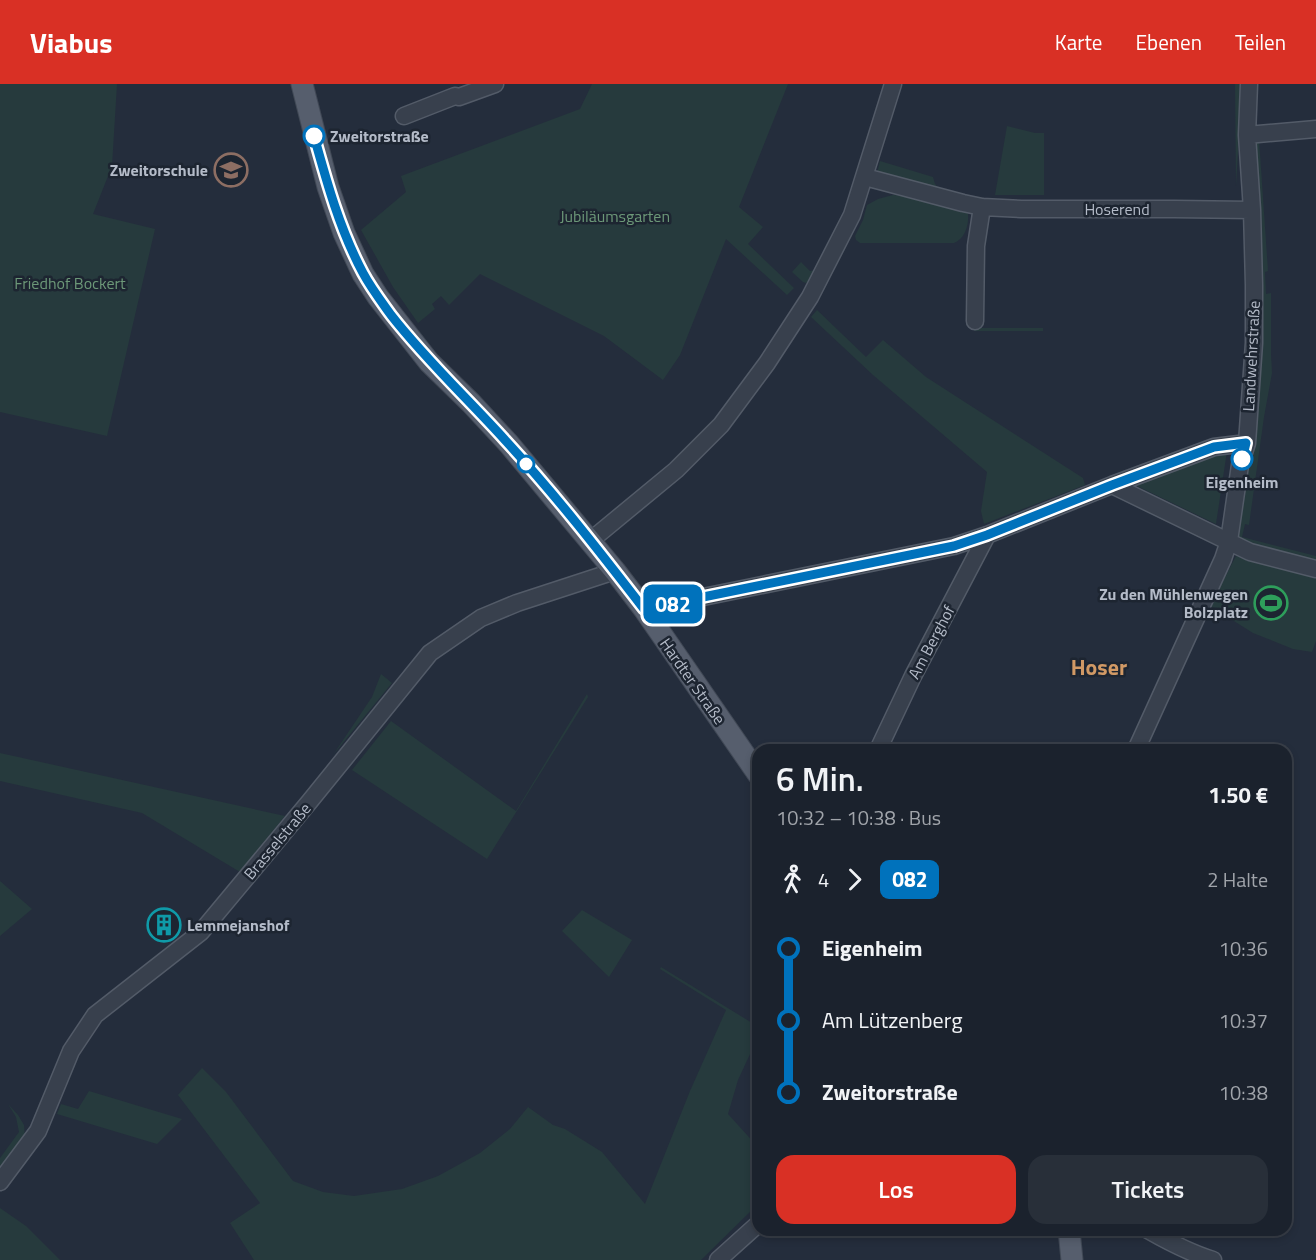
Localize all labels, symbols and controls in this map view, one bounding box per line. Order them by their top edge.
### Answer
text: Viabus [30,21,112,64]
text: Karte [1055,26,1102,58]
text: Ebenen [1135,26,1202,58]
text: Teilen [1235,26,1286,58]
place label: Zweitorstraße [330,124,429,148]
marker: Zweitorstraße [303,125,325,147]
school or university icon: Zweitorschule [213,152,249,188]
place label: Zweitorschule [110,158,208,182]
street label: Hoserend [1084,197,1150,221]
park label: Jubiläumsgarten [560,204,670,228]
park label: Friedhof Bockert [14,271,126,295]
street label: Landwehrstraße [1236,300,1266,412]
marker: Eigenheim [1231,448,1253,470]
unlabelled marker [517,455,535,473]
place label: Eigenheim [1205,470,1279,494]
place label: Zu den Mühlenwegen Bolzplatz [1099,582,1248,624]
line badge: 082 [638,584,708,624]
sports icon: Zu den Mühlenwegen Bolzplatz [1253,585,1289,621]
text: 082 [655,588,691,620]
street label: Am Berghof [902,600,961,683]
street label: Hardter Straße [654,633,732,729]
district label: Hoser [1071,650,1127,684]
text: 6 Min. [776,754,864,804]
text: 1.50 € [1208,778,1268,812]
street label: Brasselstraße [238,797,316,885]
text: 10:32 – 10:38 · Bus [776,802,941,833]
icon: walk [776,863,809,896]
icon: forward [838,863,871,896]
text: 082 [892,863,927,895]
text: 4 [818,864,829,895]
text: 2 Halte [1207,864,1268,895]
building icon: Lemmejanshof [146,907,182,943]
place label: Lemmejanshof [187,913,290,937]
text: Eigenheim [822,931,923,965]
text: 10:36 [1219,933,1268,964]
text: Am Lützenberg [822,1003,963,1037]
text: 10:37 [1219,1005,1268,1036]
text: Zweitorstraße [822,1075,958,1109]
text: 10:38 [1219,1077,1268,1108]
button: Los [776,1155,1016,1224]
button: Tickets [1028,1155,1268,1224]

